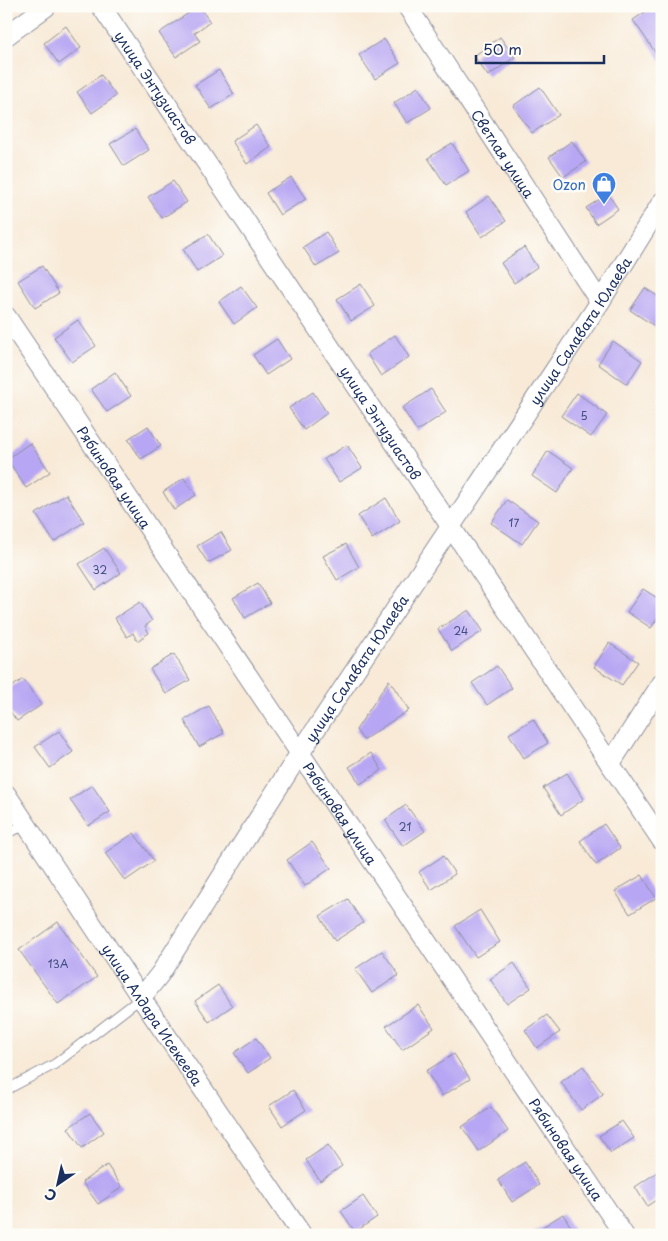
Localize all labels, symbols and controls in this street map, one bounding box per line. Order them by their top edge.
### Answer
street label: улица Энтузиастов [110,26,201,148]
scale bar [476,32,603,64]
text: 50 m [483,37,522,60]
street label: Светлая улица [466,105,540,202]
shop icon: Ozon [591,171,617,205]
place label: Ozon [553,174,586,195]
street label: улица Салавата Юлаева [524,252,636,409]
street label: улица Энтузиастов [335,362,427,484]
house number: 5 [580,407,588,424]
street label: Рябиновая улица [72,421,156,533]
house number: 17 [509,514,520,531]
house number: 32 [93,561,108,578]
street label: улица Салавата Юлаева [300,590,413,746]
house number: 24 [454,622,468,639]
street label: Рябиновая улица [298,758,382,869]
house number: 21 [399,818,411,835]
street label: улица Алдара Исекеева [97,940,208,1090]
house number: 13А [48,955,69,972]
street label: Рябиновая улица [524,1094,608,1205]
north arrow [32,1158,82,1208]
text: С [40,1184,61,1207]

